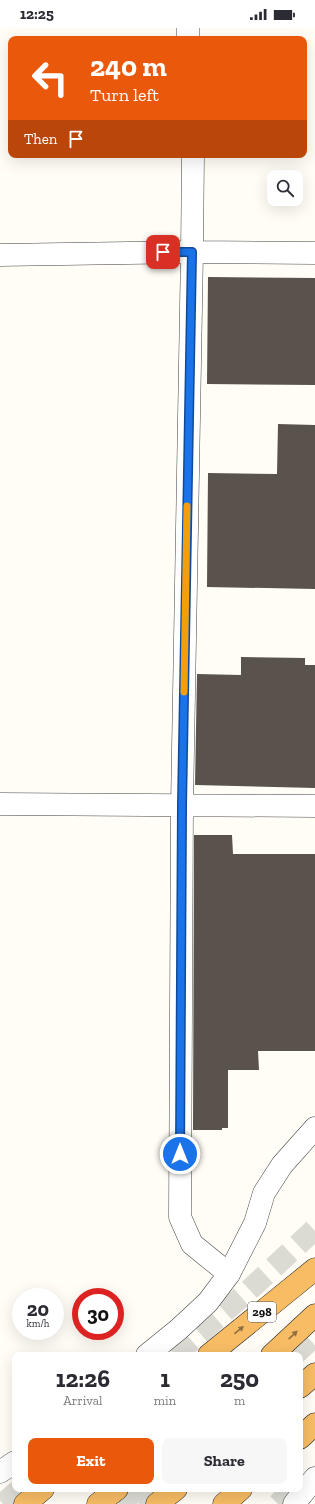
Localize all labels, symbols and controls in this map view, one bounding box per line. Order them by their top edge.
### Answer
text: 12:25 [20,5,54,23]
text: 240 m [90,50,167,83]
icon: left [24,52,76,104]
text: Turn left [90,84,159,106]
icon: arrive [65,128,87,150]
text: Then [24,130,57,148]
map controls [267,170,303,206]
button: search [267,170,303,206]
pin [146,235,180,269]
icon: arrive [152,241,174,263]
position arrow [159,1133,201,1175]
speed limit sign: 30 [72,1288,124,1340]
text: 20 [27,1297,49,1321]
road number: 298 [248,1302,276,1322]
text: km/h [27,1318,49,1330]
one-way arrow [233,1326,244,1335]
one-way arrow [289,1331,298,1340]
text: 12:26 [56,1364,110,1393]
text: 1 [160,1364,170,1393]
text: 250 [220,1364,259,1393]
text: Arrival [63,1393,103,1408]
text: min [154,1393,176,1408]
text: m [234,1393,245,1408]
button: Exit [28,1438,154,1484]
button: Share [162,1438,287,1484]

